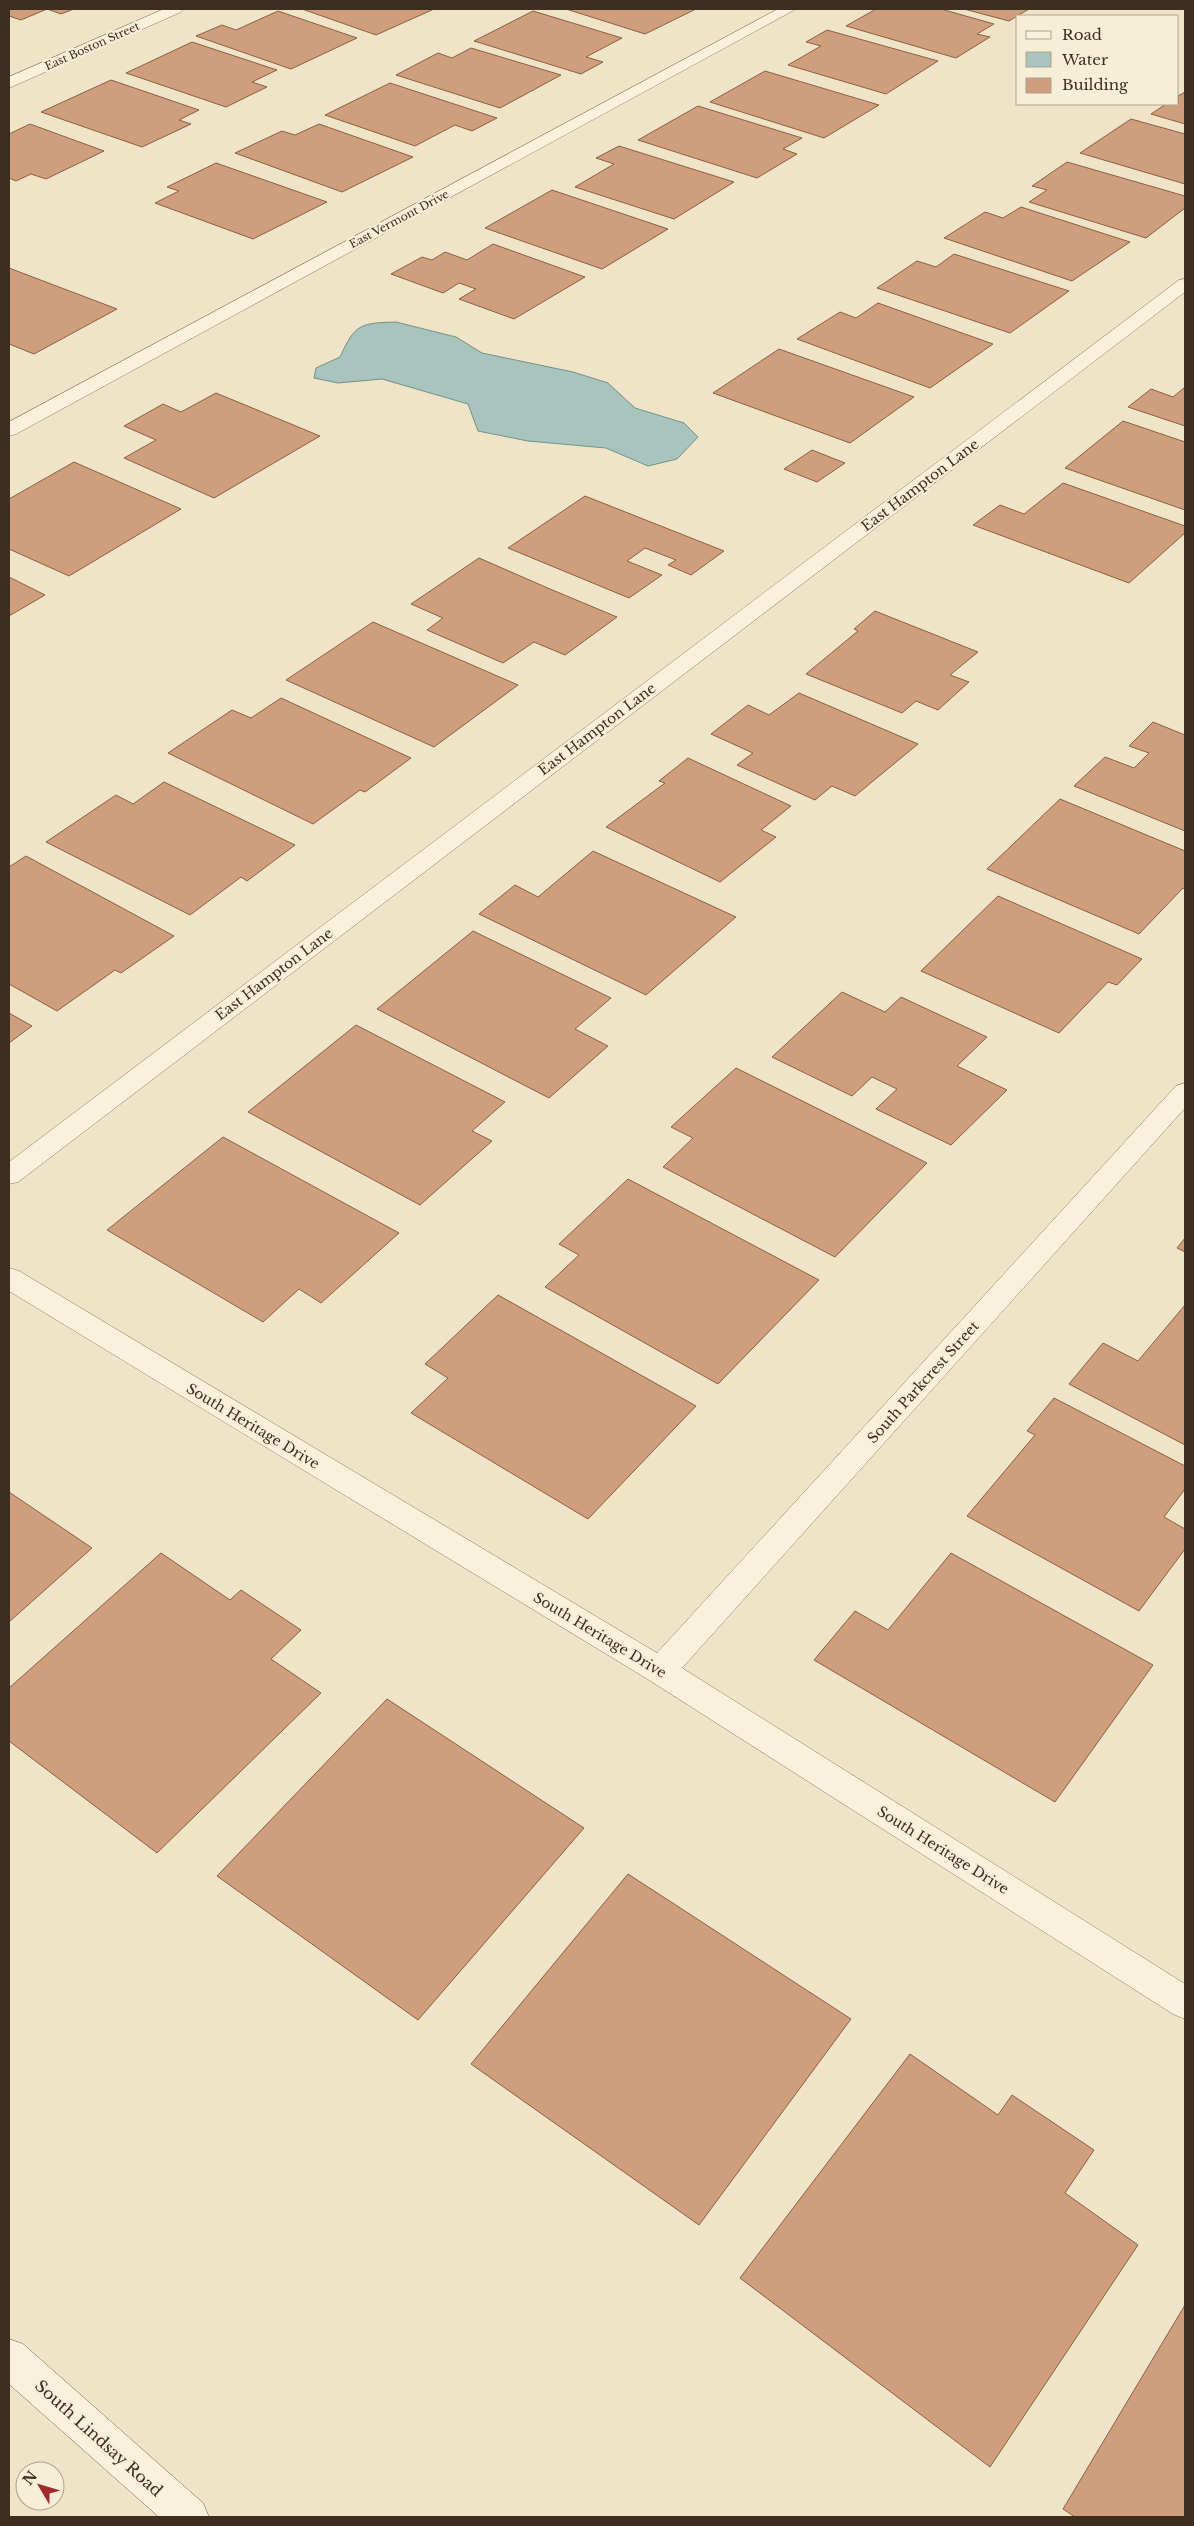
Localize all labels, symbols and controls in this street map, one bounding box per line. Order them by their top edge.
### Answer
legend [1016,15,1179,105]
street label: East Boston Street [42,18,142,73]
text: Road [1062,25,1102,44]
text: Water [1061,50,1109,69]
text: Building [1062,75,1129,94]
street label: East Vermont Drive [347,187,451,251]
street label: East Hampton Lane [858,435,982,535]
street label: East Hampton Lane [535,679,659,779]
street label: East Hampton Lane [212,924,336,1024]
street label: South Parkcrest Street [863,1317,983,1447]
street label: South Heritage Drive [183,1379,323,1473]
street label: South Heritage Drive [530,1588,670,1682]
street label: South Heritage Drive [874,1802,1012,1898]
street label: South Lindsay Road [31,2375,167,2501]
north arrow [15,2461,65,2511]
text: N [19,2467,41,2489]

